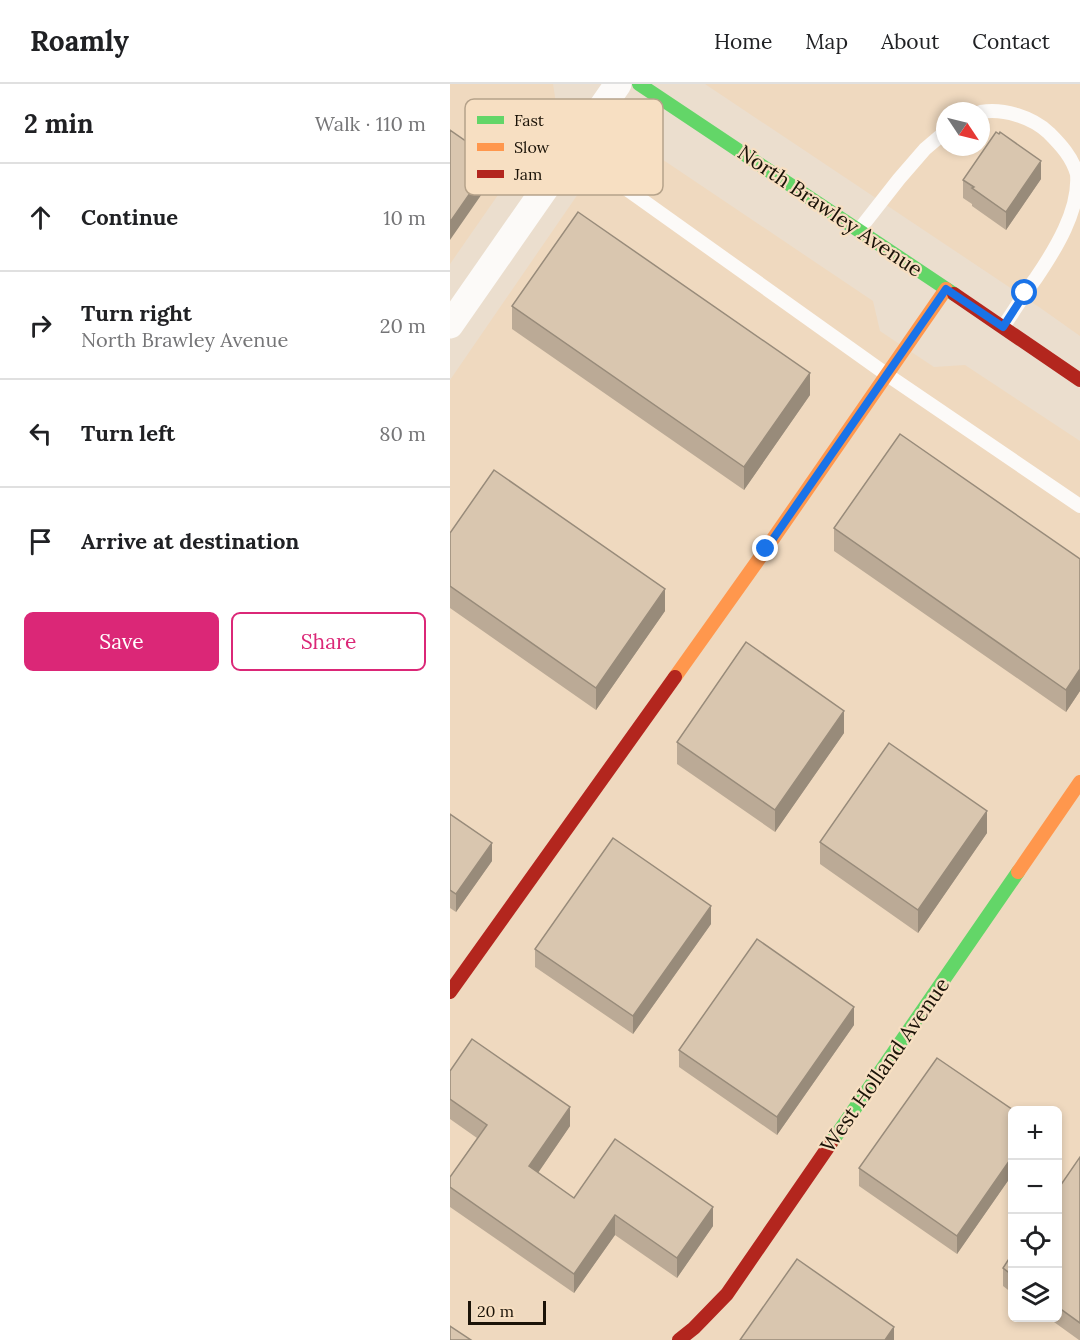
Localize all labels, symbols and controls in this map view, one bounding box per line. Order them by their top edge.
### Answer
text: Roamly [30,23,129,59]
text: Home [714,28,772,55]
text: Map [805,28,848,55]
text: About [881,28,939,55]
text: Contact [972,28,1050,55]
legend [465,99,663,195]
north arrow [936,102,990,156]
text: 2 min [24,107,94,140]
text: Fast [514,110,545,130]
text: Walk · 110 m [315,111,426,136]
text: Slow [514,137,550,157]
street label: North Brawley Avenue [733,139,928,283]
text: Jam [513,164,542,184]
icon: ahead [24,201,57,234]
text: Continue [81,203,178,231]
text: 10 m [383,205,426,230]
route start [1011,279,1037,305]
text: Turn right [81,299,192,327]
icon: right [24,309,57,342]
text: 20 m [380,313,426,338]
text: North Brawley Avenue [81,327,288,352]
icon: left [24,417,57,450]
text: Turn left [81,419,175,447]
text: 80 m [379,421,426,446]
icon: arrive [24,525,57,558]
text: Arrive at destination [81,527,299,555]
route end [752,535,778,561]
button: Save [24,612,219,671]
button: Share [231,612,426,671]
street label: West Holland Avenue [814,972,955,1157]
map controls [1008,1106,1062,1322]
button: + [1008,1106,1062,1160]
button: − [1008,1160,1062,1214]
button: locate [1008,1214,1062,1268]
button: layers [1008,1268,1062,1322]
scale bar [468,1298,546,1326]
text: 20 m [477,1301,514,1321]

